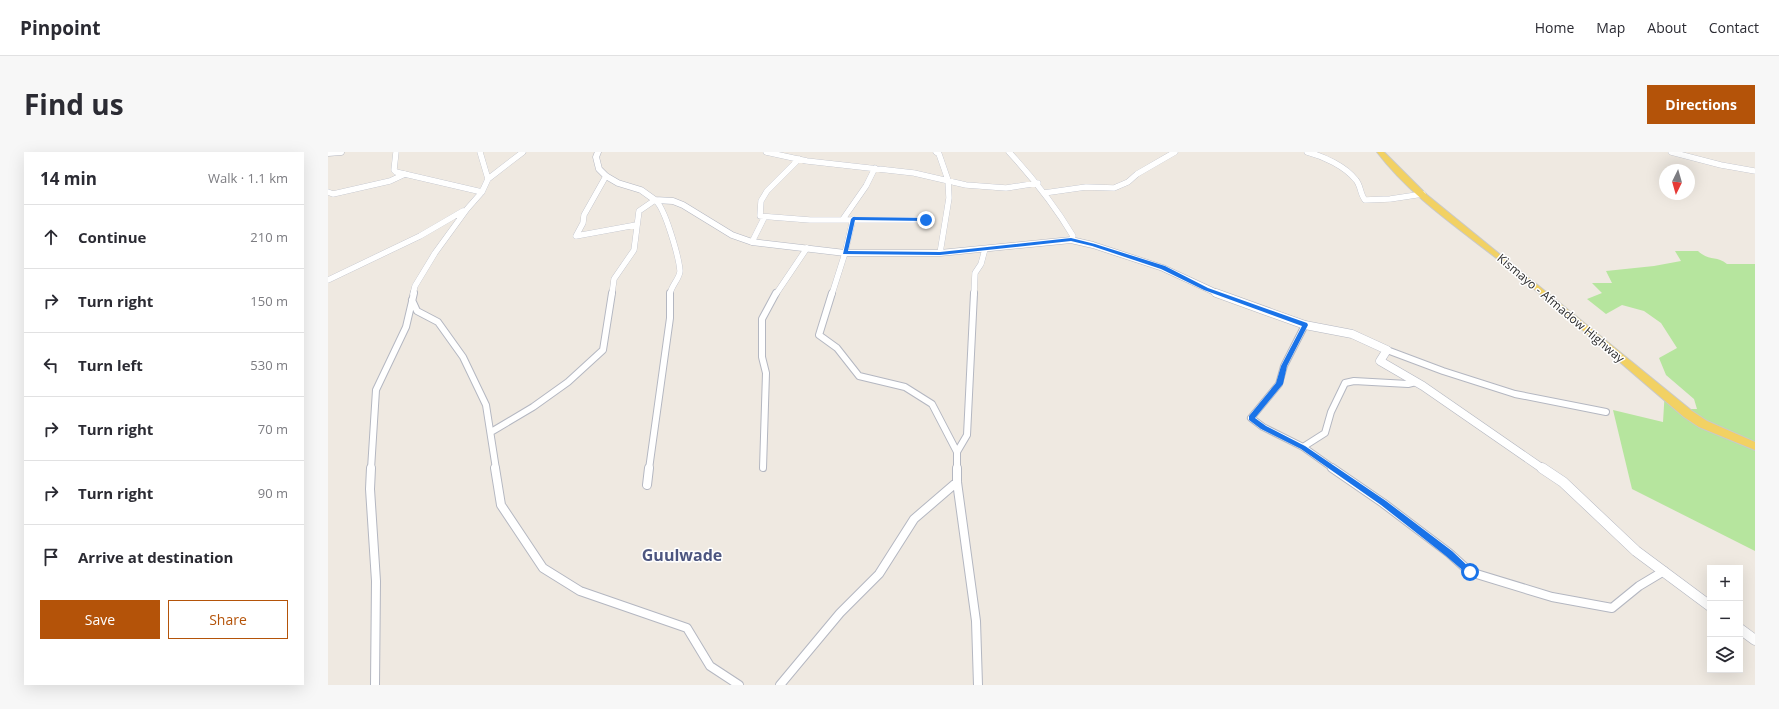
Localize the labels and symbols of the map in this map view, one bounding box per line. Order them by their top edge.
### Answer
north arrow [1659,164,1695,200]
route end [917,211,935,229]
street label: Kismayo - Afmadow Highway [1494,250,1629,367]
district label: Guulwade [642,544,722,566]
route start [1461,563,1479,581]

